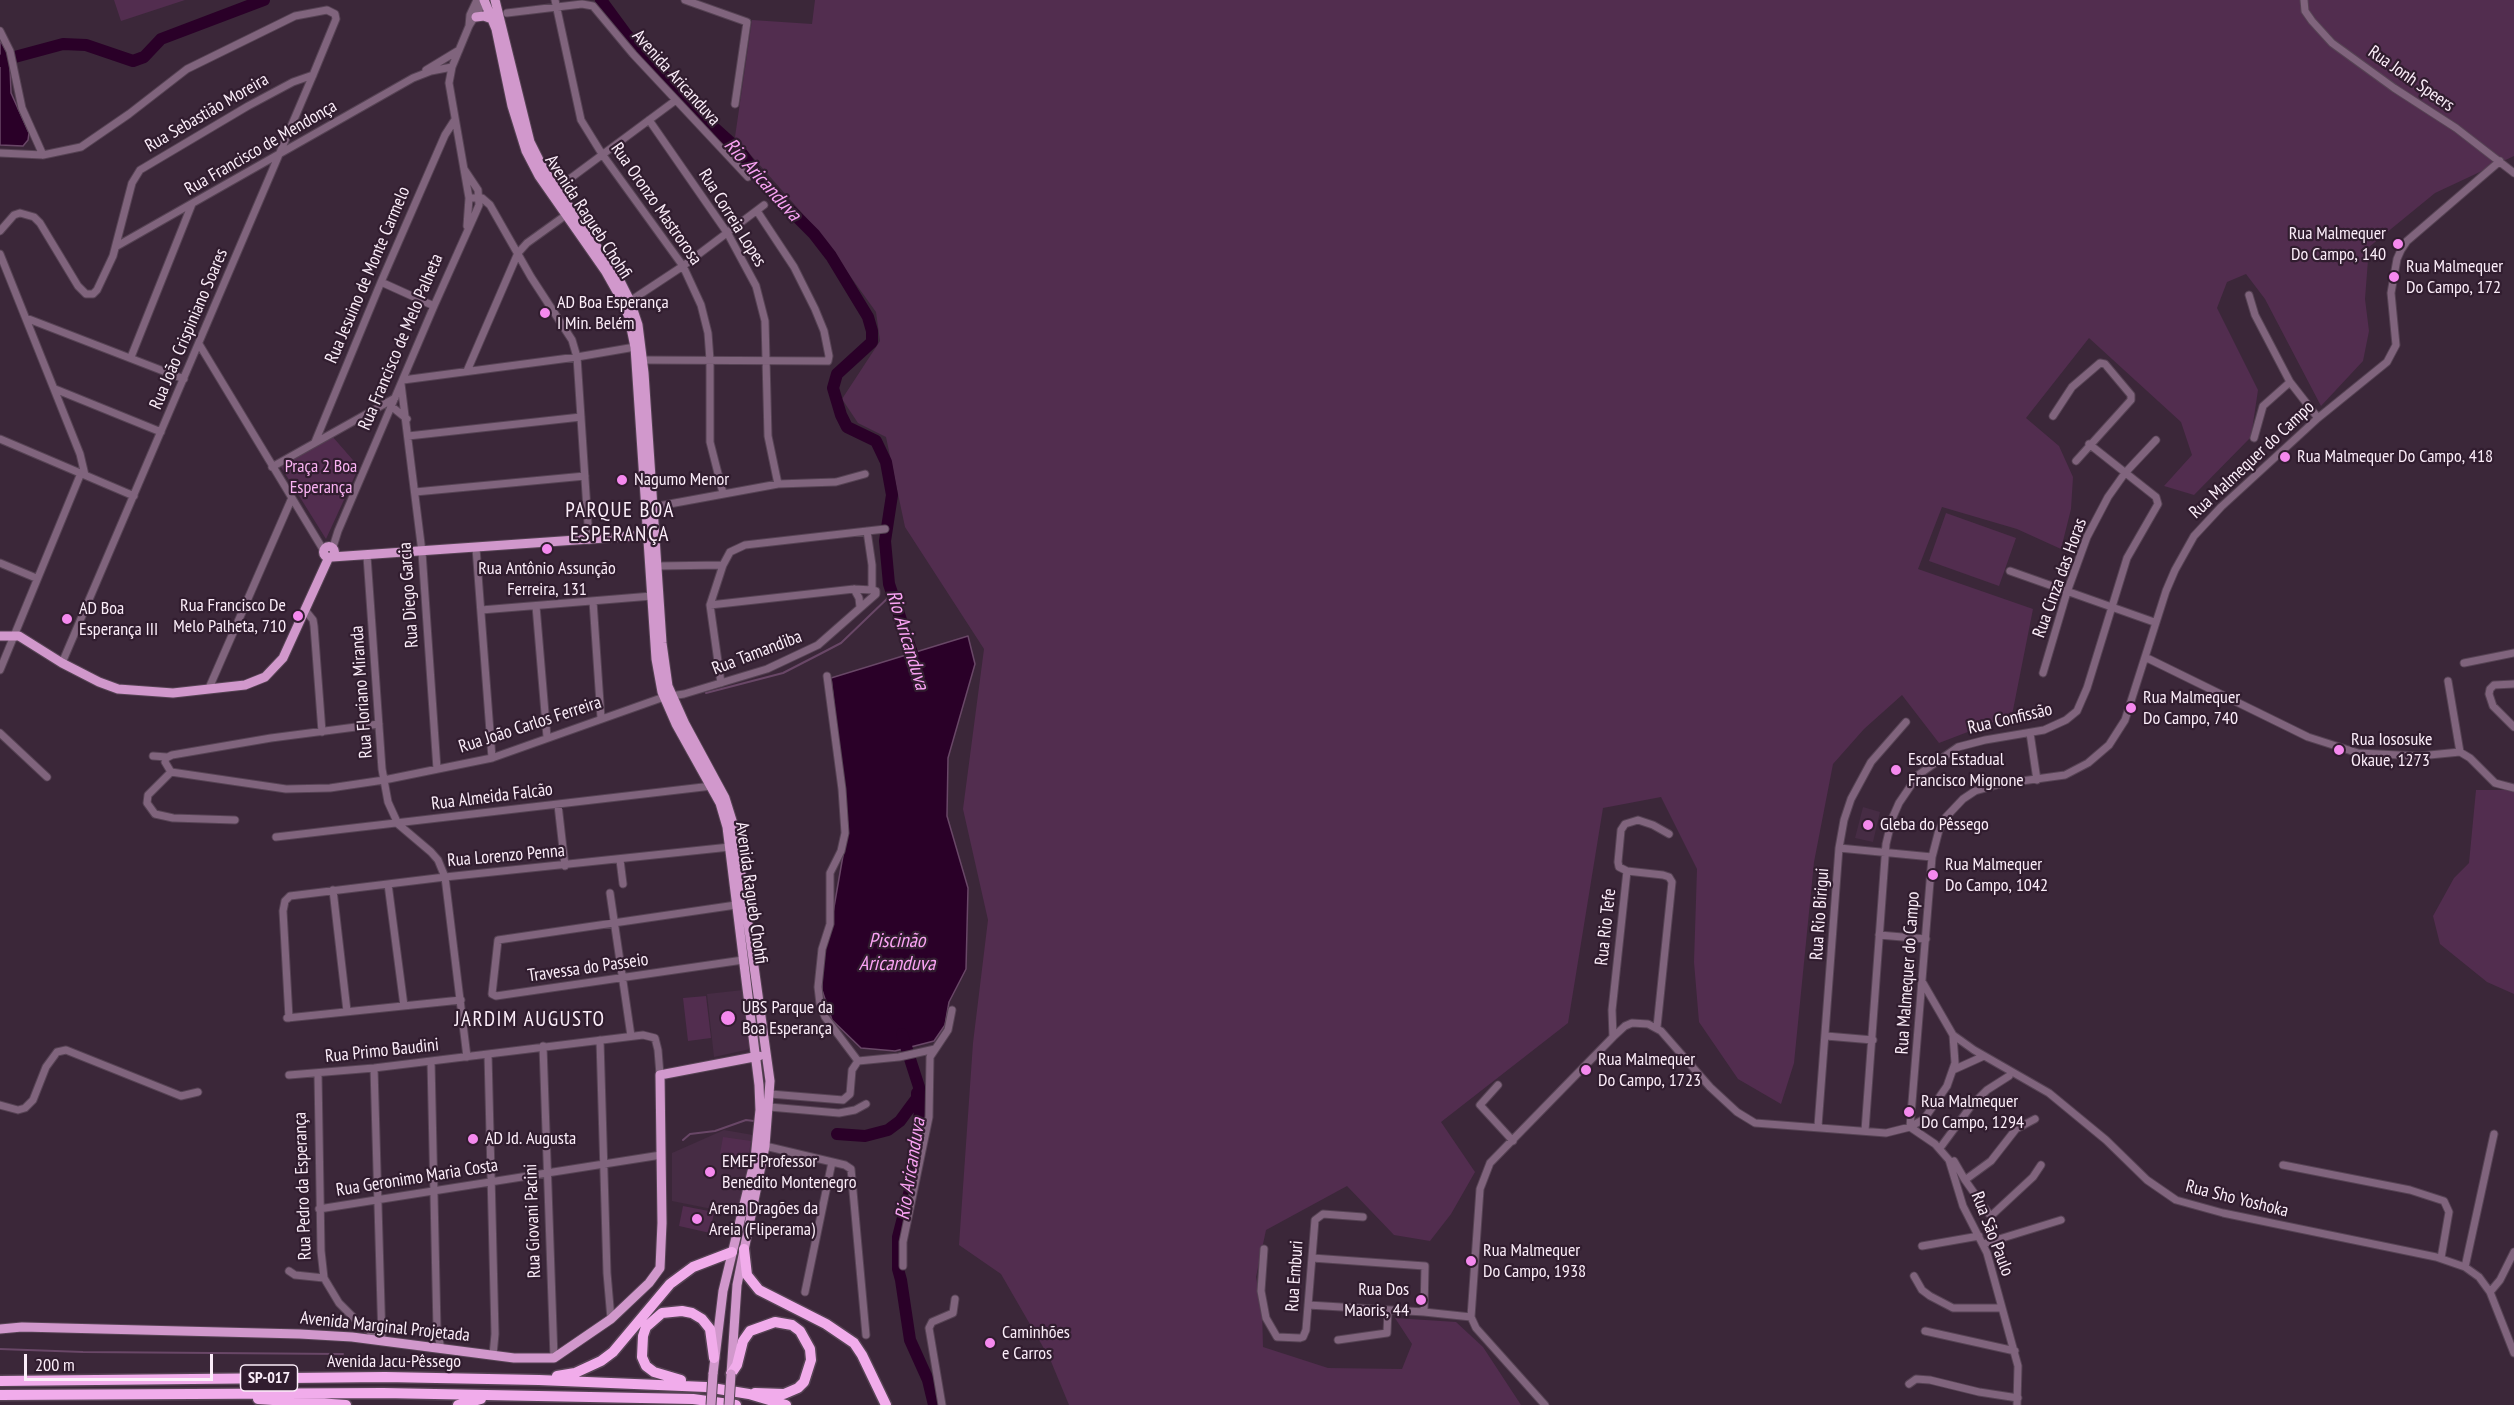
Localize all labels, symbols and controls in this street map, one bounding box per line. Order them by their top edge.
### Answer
street label: Avenida Aricanduva [627,26,725,130]
street label: Rua Jonh Speers [2364,41,2458,117]
street label: Rua Sebastião Moreira [141,69,273,157]
street label: Rua Francisco de Mendonça [181,96,341,200]
water label: Rio Aricanduva [719,134,805,226]
street label: Rua Oronzo Mastrorosa [606,139,706,269]
street label: Avenida Ragueb Chohfi [540,151,636,283]
street label: Rua Correia Lopes [693,165,771,271]
street label: Rua Jesuino de Monte Carmelo [321,183,415,367]
place label: Rua Malmequer Do Campo, 140 [2289,223,2386,266]
marker: Rua Malmequer Do Campo, 140 [2391,237,2405,251]
street label: Rua João Crispiniano Soares [145,245,233,413]
street label: Rua Francisco de Melo Palheta [354,251,448,433]
place label: Rua Malmequer Do Campo, 172 [2406,256,2503,298]
marker: Rua Malmequer Do Campo, 172 [2387,270,2401,284]
place label: AD Boa Esperança I Min. Belém [557,292,669,334]
marker: AD Boa Esperança I Min. Belém [538,306,552,320]
street label: Rua Malmequer do Campo [2185,397,2319,523]
place label: Rua Malmequer Do Campo, 418 [2297,446,2493,468]
marker: Rua Malmequer Do Campo, 418 [2278,450,2292,464]
park label: Praça 2 Boa Esperança [285,456,357,498]
place label: Nagumo Menor [634,469,729,491]
marker: Nagumo Menor [615,473,629,487]
district label: PARQUE BOA ESPERANÇA [565,498,675,548]
street label: Rua Cinza das Horas [2028,515,2092,641]
street label: Rua Diego Garcia [395,541,423,649]
marker: Rua Antônio Assunção Ferreira, 131 [540,542,554,556]
place label: Rua Antônio Assunção Ferreira, 131 [478,558,616,600]
water label: Rio Aricanduva [880,587,934,693]
place label: Rua Francisco De Melo Palheta, 710 [173,595,286,638]
place label: AD Boa Esperança III [79,598,158,640]
marker: Rua Francisco De Melo Palheta, 710 [291,609,305,623]
marker: AD Boa Esperança III [60,612,74,626]
street label: Rua Floriano Miranda [347,625,377,759]
street label: Rua Tamandiba [709,626,805,680]
place label: Rua Malmequer Do Campo, 740 [2143,687,2240,730]
street label: Rua João Carlos Ferreira [456,692,604,758]
street label: Rua Confissão [1966,699,2054,739]
marker: Rua Malmequer Do Campo, 740 [2124,701,2138,715]
place label: Rua Iososuke Okaue, 1273 [2351,729,2432,771]
marker: Rua Iososuke Okaue, 1273 [2332,743,2346,757]
place label: Escola Estadual Francisco Mignone [1908,749,2024,792]
marker: Escola Estadual Francisco Mignone [1889,763,1903,777]
street label: Rua Almeida Falcão [430,779,554,815]
place label: Gleba do Pêssego [1880,814,1989,836]
marker: Gleba do Pêssego [1861,818,1875,832]
street label: Avenida Ragueb Chohfi [730,821,772,965]
street label: Rua Lorenzo Penna [446,840,566,872]
place label: Rua Malmequer Do Campo, 1042 [1945,854,2048,896]
street label: Rua Rio Birigui [1806,867,1834,961]
marker: Rua Malmequer Do Campo, 1042 [1926,868,1940,882]
street label: Rua Rio Tefe [1591,888,1621,966]
street label: Rua Malmequer do Campo [1892,891,1924,1055]
water label: Piscinão Aricanduva [859,929,935,976]
street label: Travessa do Passeio [526,949,650,987]
place label: UBS Parque da Boa Esperança [742,997,833,1040]
district label: JARDIM AUGUSTO [454,1007,606,1033]
marker: UBS Parque da Boa Esperança [719,1009,737,1027]
street label: Rua Primo Baudini [324,1034,440,1068]
place label: Rua Malmequer Do Campo, 1723 [1598,1049,1701,1092]
marker: Rua Malmequer Do Campo, 1723 [1579,1063,1593,1077]
place label: Rua Malmequer Do Campo, 1294 [1921,1091,2024,1134]
marker: Rua Malmequer Do Campo, 1294 [1902,1105,1916,1119]
street label: Rua Pedro da Esperança [290,1111,316,1261]
water label: Rio Aricanduva [891,1116,931,1222]
place label: AD Jd. Augusta [485,1128,576,1150]
marker: AD Jd. Augusta [466,1132,480,1146]
place label: EMEF Professor Benedito Montenegro [722,1151,856,1194]
street label: Rua Geronimo Maria Costa [334,1155,500,1201]
street label: Rua Giovani Pacini [520,1163,546,1279]
marker: EMEF Professor Benedito Montenegro [703,1165,717,1179]
street label: Rua Sho Yoshoka [2183,1176,2291,1222]
street label: Rua São Paulo [1966,1189,2018,1279]
place label: Arena Dragões da Areia (Fliperama) [709,1198,818,1240]
marker: Arena Dragões da Areia (Fliperama) [690,1212,704,1226]
street label: Rua Emburi [1282,1240,1308,1312]
place label: Rua Malmequer Do Campo, 1938 [1483,1240,1586,1282]
marker: Rua Malmequer Do Campo, 1938 [1464,1254,1478,1268]
place label: Rua Dos Maoris, 44 [1344,1279,1409,1322]
marker: Rua Dos Maoris, 44 [1414,1293,1428,1307]
street label: Avenida Marginal Projetada [299,1307,471,1347]
place label: Caminhões e Carros [1002,1322,1070,1364]
marker: Caminhões e Carros [983,1336,997,1350]
scale bar [27,1342,216,1380]
street label: Avenida Jacu-Pêssego [327,1351,461,1373]
text: 200 m [35,1353,75,1376]
road number: SP-017 [240,1365,298,1391]

